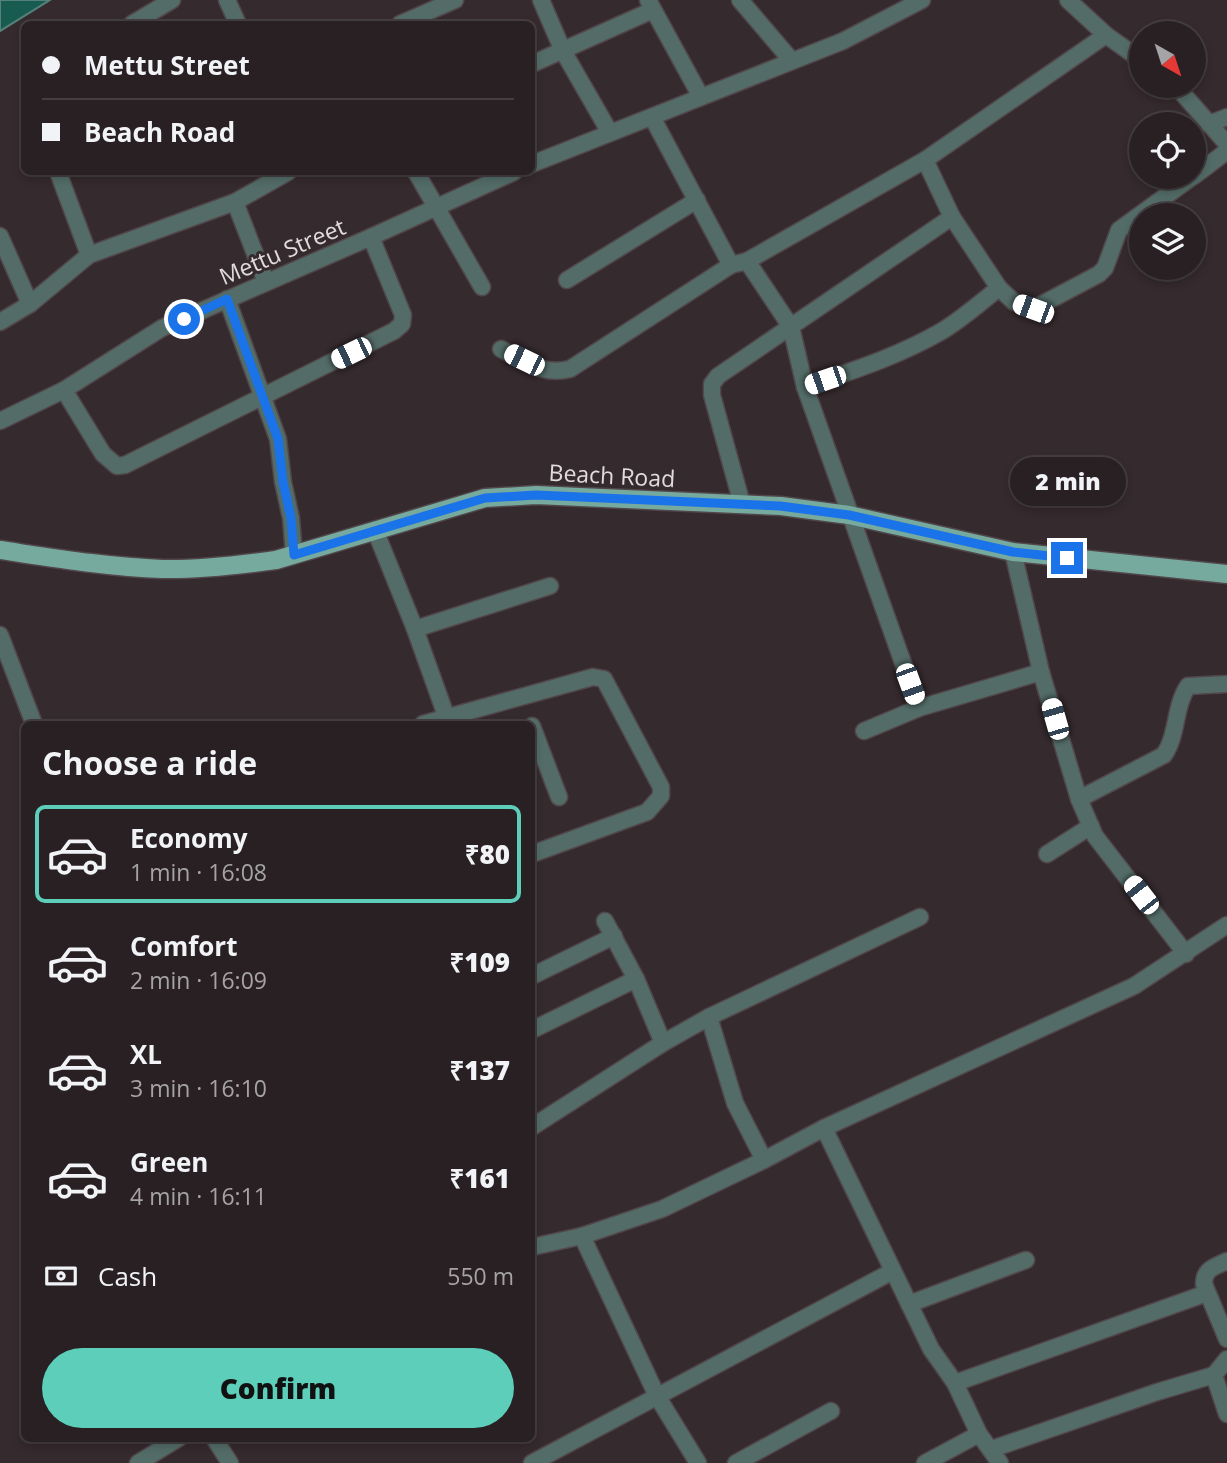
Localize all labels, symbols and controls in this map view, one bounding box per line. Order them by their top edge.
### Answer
north arrow [1129,21,1206,98]
map controls [1129,21,1206,280]
text: Mettu Street [84,47,250,83]
button: locate [1129,112,1206,189]
text: Beach Road [84,114,235,150]
button: layers [1129,203,1206,280]
street label: Mettu Street [214,210,350,292]
car [1010,292,1057,326]
route start [168,303,200,335]
car [328,334,375,372]
car [501,341,548,379]
car [802,363,849,397]
street label: Beach Road [548,456,676,494]
callout: 2 min [1009,456,1125,505]
text: 2 min [1035,465,1101,497]
route end [1051,542,1083,574]
car [893,661,928,707]
car [1040,696,1071,742]
text: Choose a ride [42,741,257,784]
text: Economy [130,820,248,856]
icon: car [46,823,109,886]
text: ₹80 [465,836,510,872]
text: 1 min · 16:08 [130,856,267,888]
car [1120,872,1163,918]
text: Comfort [130,928,237,964]
icon: car [46,931,109,994]
text: ₹109 [449,944,510,980]
text: 2 min · 16:09 [130,964,267,996]
text: XL [130,1036,162,1072]
icon: car [46,1039,109,1102]
text: ₹137 [449,1052,510,1088]
text: 3 min · 16:10 [130,1072,267,1104]
text: Green [130,1144,208,1180]
icon: car [46,1147,109,1210]
text: ₹161 [449,1160,510,1196]
text: 4 min · 16:11 [130,1180,267,1212]
icon: cash [42,1257,80,1295]
text: Cash [98,1258,157,1294]
text: 550 m [447,1260,514,1292]
button: Confirm [42,1348,514,1428]

